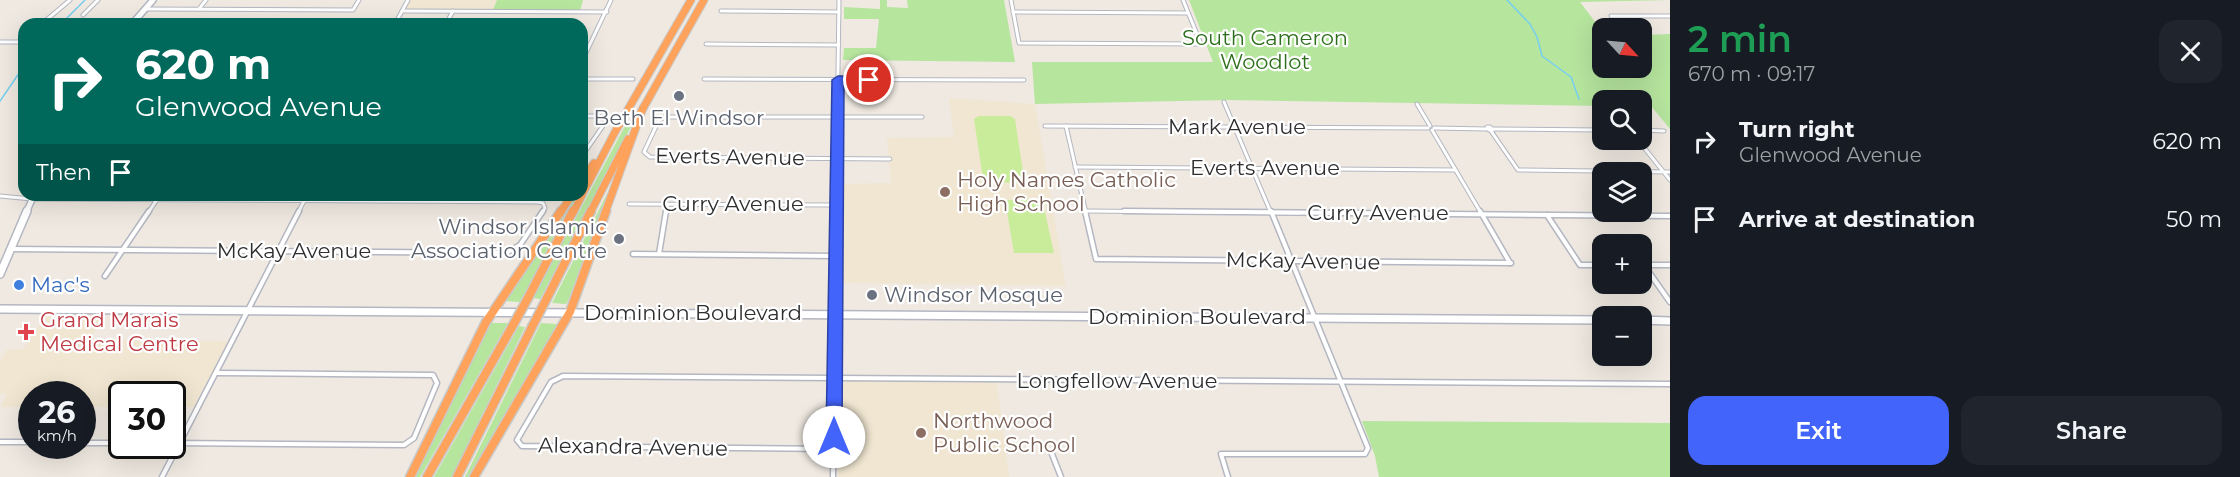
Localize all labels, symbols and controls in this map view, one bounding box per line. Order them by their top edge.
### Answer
text: 2 min [1688,17,1792,61]
north arrow [1592,18,1652,78]
map controls [1592,18,1652,366]
button: close [2159,20,2222,83]
park label: South Cameron Woodlot [1182,25,1348,74]
text: 620 m [135,38,271,90]
icon: right [36,42,114,120]
pin [843,54,894,105]
text: 670 m · 09:17 [1688,62,1815,86]
icon: arrive [852,63,885,96]
marker: Beth El Windsor [672,89,686,103]
text: Glenwood Avenue [135,90,382,123]
button: search [1592,90,1652,150]
place label: Beth El Windsor [594,105,764,130]
street label: Mark Avenue [1168,114,1306,139]
text: Turn right [1739,116,1854,143]
icon: right [1688,125,1721,158]
text: 620 m [2152,128,2222,155]
street label: Everts Avenue [655,143,805,170]
text: Glenwood Avenue [1739,143,1922,167]
street label: Everts Avenue [1190,155,1340,180]
icon: arrive [104,156,137,189]
text: Then [36,159,92,186]
button: layers [1592,162,1652,222]
place label: Holy Names Catholic High School [957,167,1176,216]
marker: Holy Names Catholic High School [938,185,952,199]
street label: Curry Avenue [662,191,804,216]
street label: Curry Avenue [1307,200,1449,225]
icon: arrive [1688,203,1721,236]
text: Arrive at destination [1739,206,1975,233]
text: 50 m [2166,206,2222,233]
place label: Windsor Islamic Association Centre [411,214,607,263]
marker: Windsor Islamic Association Centre [612,232,626,246]
button: + [1592,234,1652,294]
street label: McKay Avenue [217,238,371,263]
street label: McKay Avenue [1225,247,1381,274]
place label: Mac's [31,272,90,297]
marker: Mac's [12,278,26,292]
place label: Windsor Mosque [884,282,1063,307]
marker: Windsor Mosque [865,288,879,302]
street label: Dominion Boulevard [584,300,802,325]
street label: Dominion Boulevard [1088,304,1306,329]
button: − [1592,306,1652,366]
place label: Grand Marais Medical Centre [40,307,199,356]
marker: Grand Marais Medical Centre [17,323,35,341]
street label: Longfellow Avenue [1017,368,1217,393]
speed limit sign: 30 [108,381,186,459]
text: 26 [39,394,75,431]
button: Exit [1688,396,1949,465]
button: Share [1961,396,2222,465]
position arrow [802,405,866,469]
place label: Northwood Public School [933,408,1076,457]
text: km/h [37,426,77,445]
marker: Northwood Public School [914,426,928,440]
street label: Alexandra Avenue [538,432,728,461]

